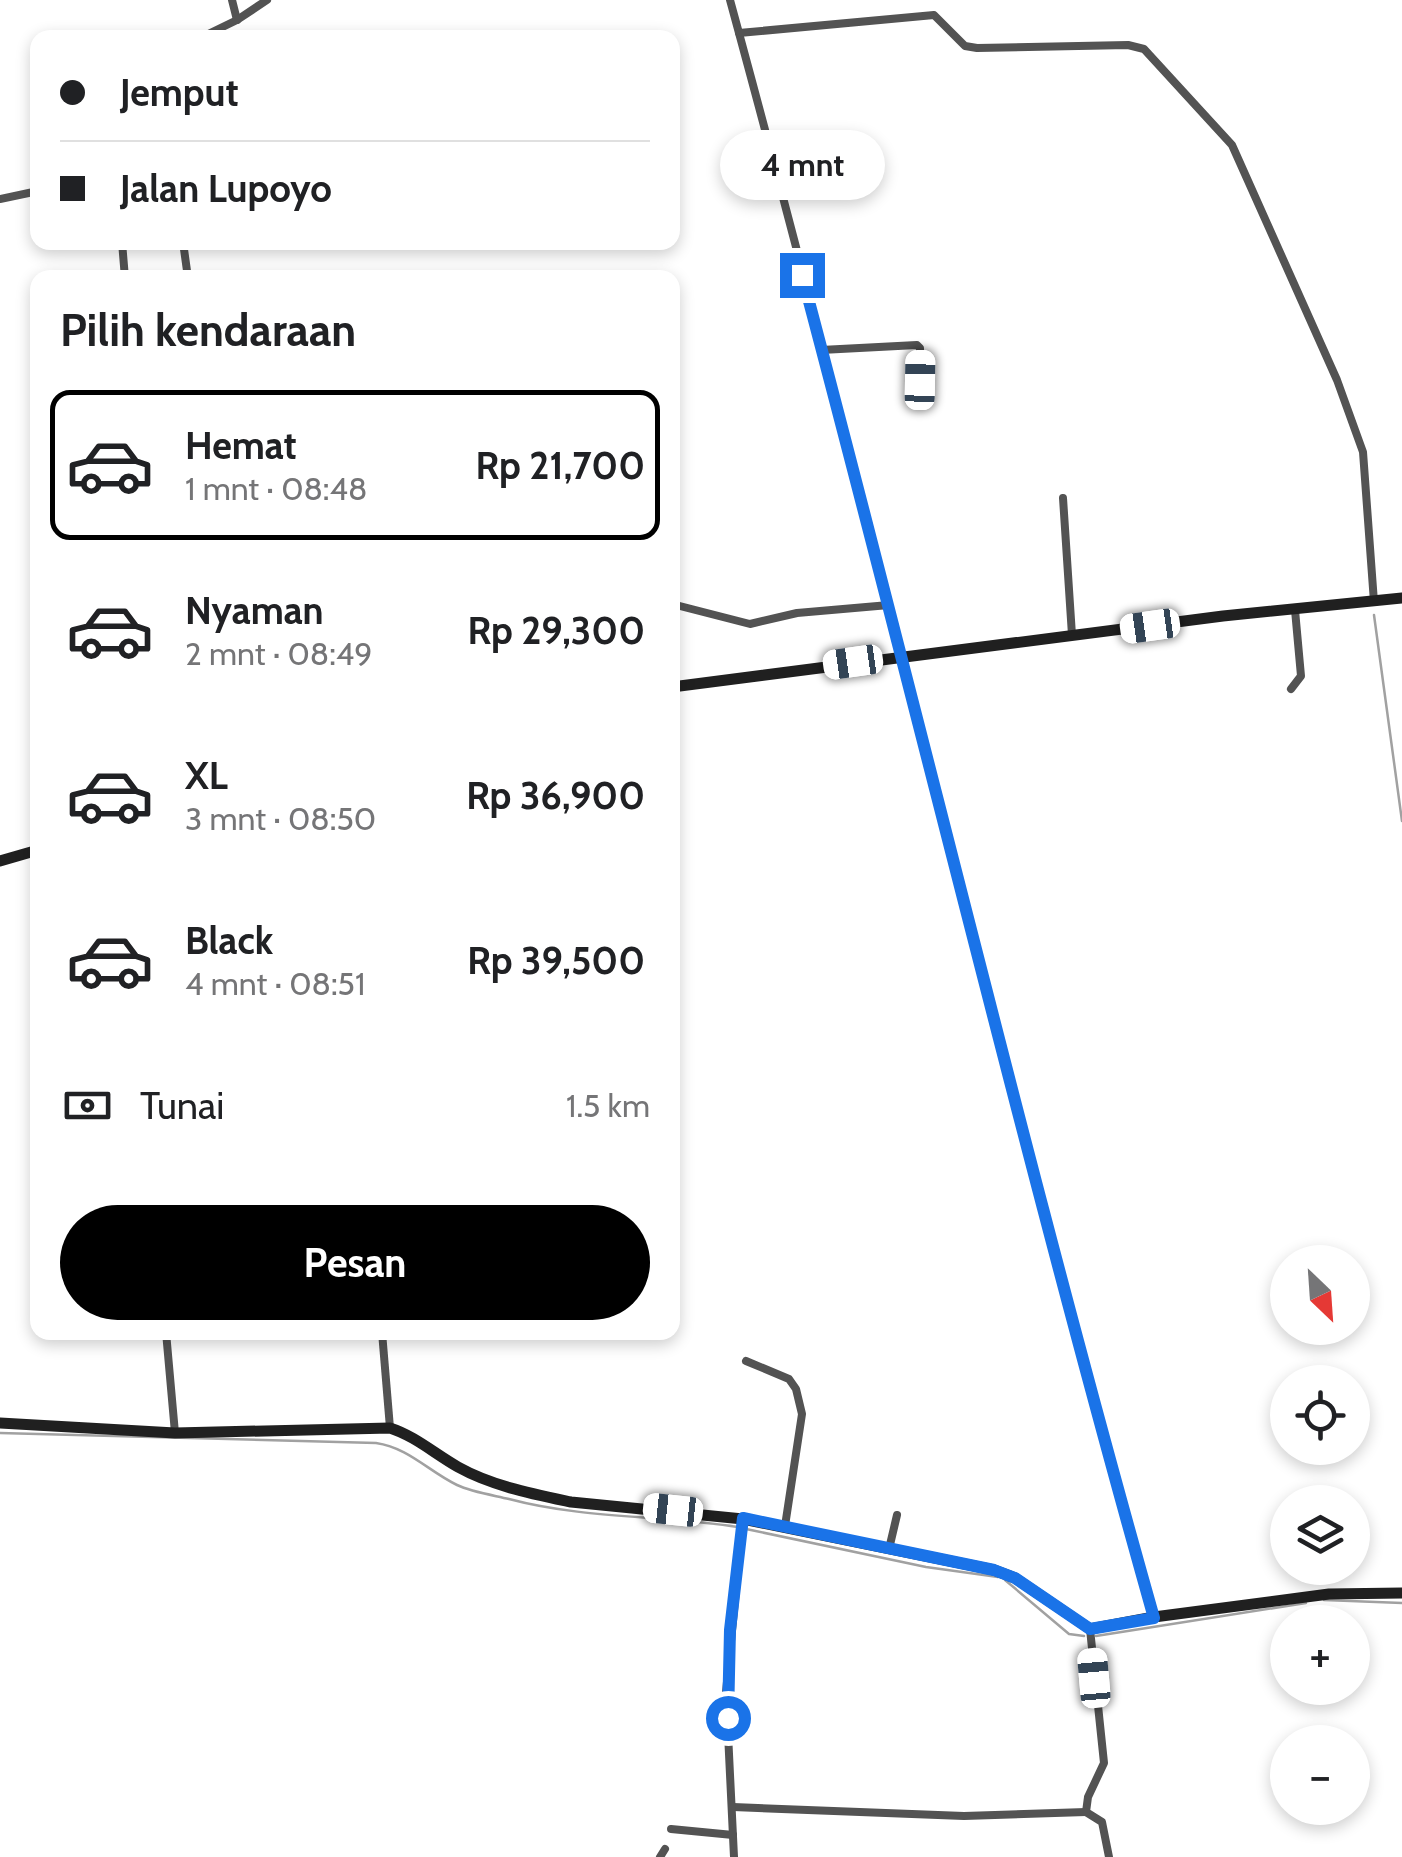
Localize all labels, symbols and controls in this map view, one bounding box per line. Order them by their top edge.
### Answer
text: Jemput [120,69,239,116]
callout: 4 mnt [720,130,884,200]
text: 4 mnt [761,145,844,184]
text: Jalan Lupoyo [120,165,332,212]
route end [780,253,825,298]
text: Pilih kendaraan [60,303,356,357]
car [904,350,936,410]
icon: car [65,420,155,510]
text: Hemat [185,422,297,469]
text: Rp 21,700 [476,442,645,489]
text: 1 mnt · 08:48 [185,469,367,508]
icon: car [65,585,155,675]
text: Nyaman [185,587,324,634]
text: Rp 29,300 [467,607,645,654]
car [1118,607,1182,645]
text: 2 mnt · 08:49 [185,634,373,673]
car [821,643,885,681]
icon: car [65,750,155,840]
text: XL [185,752,228,799]
text: Rp 36,900 [466,772,645,819]
text: 3 mnt · 08:50 [185,799,376,838]
icon: car [65,915,155,1005]
text: Black [185,917,273,964]
text: Rp 39,500 [467,937,645,984]
text: 4 mnt · 08:51 [185,964,365,1003]
icon: cash [60,1078,115,1133]
text: Tunai [140,1082,224,1129]
text: 1.5 km [566,1086,650,1125]
button: Pesan [60,1205,650,1320]
north arrow [1270,1245,1370,1345]
map controls [1270,1245,1370,1825]
button: locate [1270,1365,1370,1465]
button: layers [1270,1485,1370,1585]
car [642,1492,704,1528]
button: + [1270,1605,1370,1705]
car [1076,1647,1112,1709]
route start [706,1696,751,1741]
button: − [1270,1725,1370,1825]

